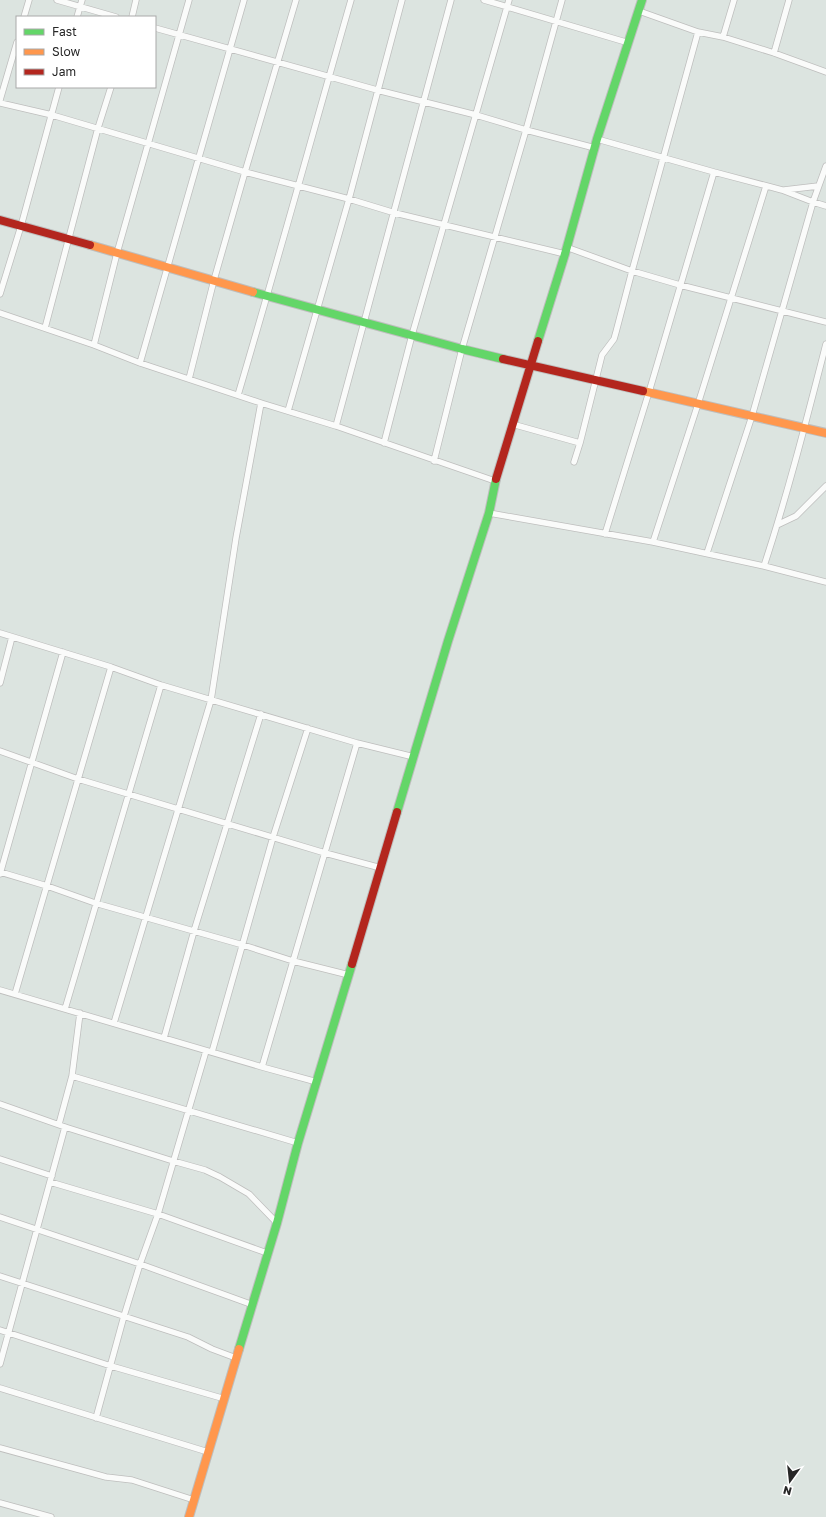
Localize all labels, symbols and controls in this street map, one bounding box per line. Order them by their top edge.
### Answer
legend [16,16,156,88]
text: Fast [52,24,77,39]
text: Slow [52,44,80,59]
text: Jam [52,64,76,79]
north arrow [770,1461,810,1501]
text: N [782,1484,793,1499]

